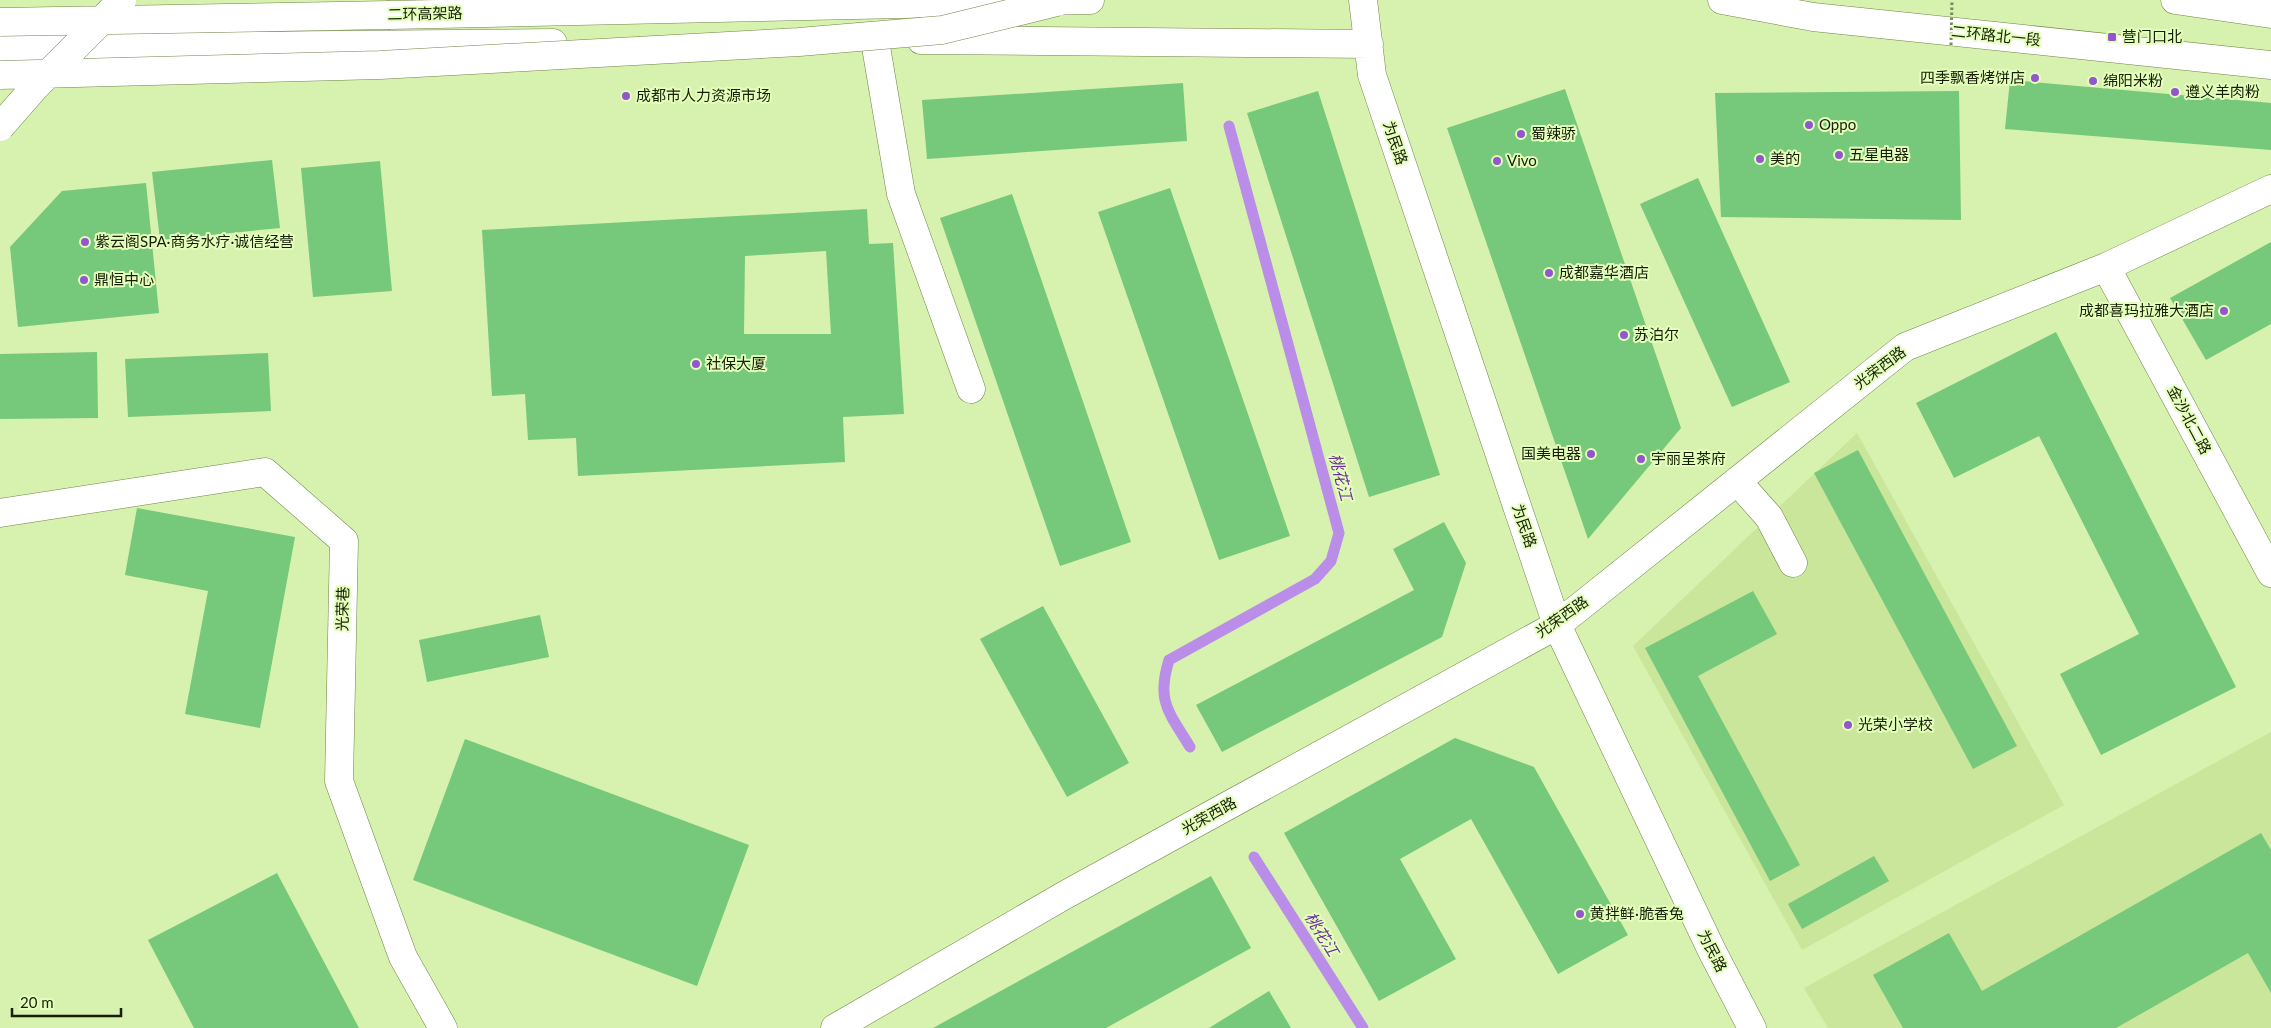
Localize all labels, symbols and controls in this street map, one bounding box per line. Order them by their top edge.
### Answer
street label: 二环高架路 [387,3,463,23]
street label: 二环路北一段 [1950,21,2042,49]
place label: 营门口北 [2122,27,2182,45]
marker: 营门口北 [2106,31,2118,43]
place label: 四季飘香烤饼店 [1920,68,2025,86]
place label: 绵阳米粉 [2103,71,2163,89]
marker: 四季飘香烤饼店 [2029,72,2041,84]
marker: 绵阳米粉 [2087,75,2099,87]
place label: 遵义羊肉粉 [2185,82,2260,100]
place label: 成都市人力资源市场 [636,86,771,104]
marker: 遵义羊肉粉 [2169,86,2181,98]
marker: 成都市人力资源市场 [620,90,632,102]
place label: Oppo [1819,115,1856,133]
street label: 为民路 [1380,118,1412,167]
marker: Oppo [1803,119,1815,131]
place label: 蜀辣骄 [1531,124,1576,142]
marker: 蜀辣骄 [1515,128,1527,140]
place label: 五星电器 [1849,145,1909,163]
place label: 美的 [1770,149,1800,167]
marker: 五星电器 [1833,149,1845,161]
place label: Vivo [1507,151,1537,169]
marker: 美的 [1754,153,1766,165]
marker: Vivo [1491,155,1503,167]
place label: 紫云阁SPA·商务水疗·诚信经营 [95,232,294,250]
marker: 紫云阁SPA·商务水疗·诚信经营 [79,236,91,248]
place label: 成都嘉华酒店 [1559,263,1649,281]
marker: 成都嘉华酒店 [1543,267,1555,279]
place label: 鼎恒中心 [94,270,154,288]
marker: 鼎恒中心 [78,274,90,286]
place label: 成都喜玛拉雅大酒店 [2079,301,2214,319]
marker: 成都喜玛拉雅大酒店 [2218,305,2230,317]
place label: 苏泊尔 [1634,325,1679,343]
marker: 苏泊尔 [1618,329,1630,341]
street label: 光荣西路 [1850,342,1909,392]
place label: 社保大厦 [706,354,766,372]
marker: 社保大厦 [690,358,702,370]
street label: 金沙北二路 [2164,382,2215,457]
place label: 国美电器 [1521,444,1581,462]
marker: 国美电器 [1585,448,1597,460]
place label: 宇丽呈茶府 [1651,449,1726,467]
water label: 桃花江 [1326,451,1357,504]
marker: 宇丽呈茶府 [1635,453,1647,465]
street label: 为民路 [1509,501,1541,550]
street label: 光荣巷 [333,586,351,632]
street label: 光荣西路 [1532,592,1591,641]
place label: 光荣小学校 [1858,715,1933,733]
marker: 光荣小学校 [1842,719,1854,731]
street label: 光荣西路 [1178,793,1239,838]
place label: 黄拌鲜·脆香兔 [1590,904,1684,922]
water label: 桃花江 [1302,908,1344,961]
marker: 黄拌鲜·脆香兔 [1574,908,1586,920]
street label: 为民路 [1695,926,1731,975]
scale bar [12,986,121,1018]
text: 20 m [20,993,54,1011]

